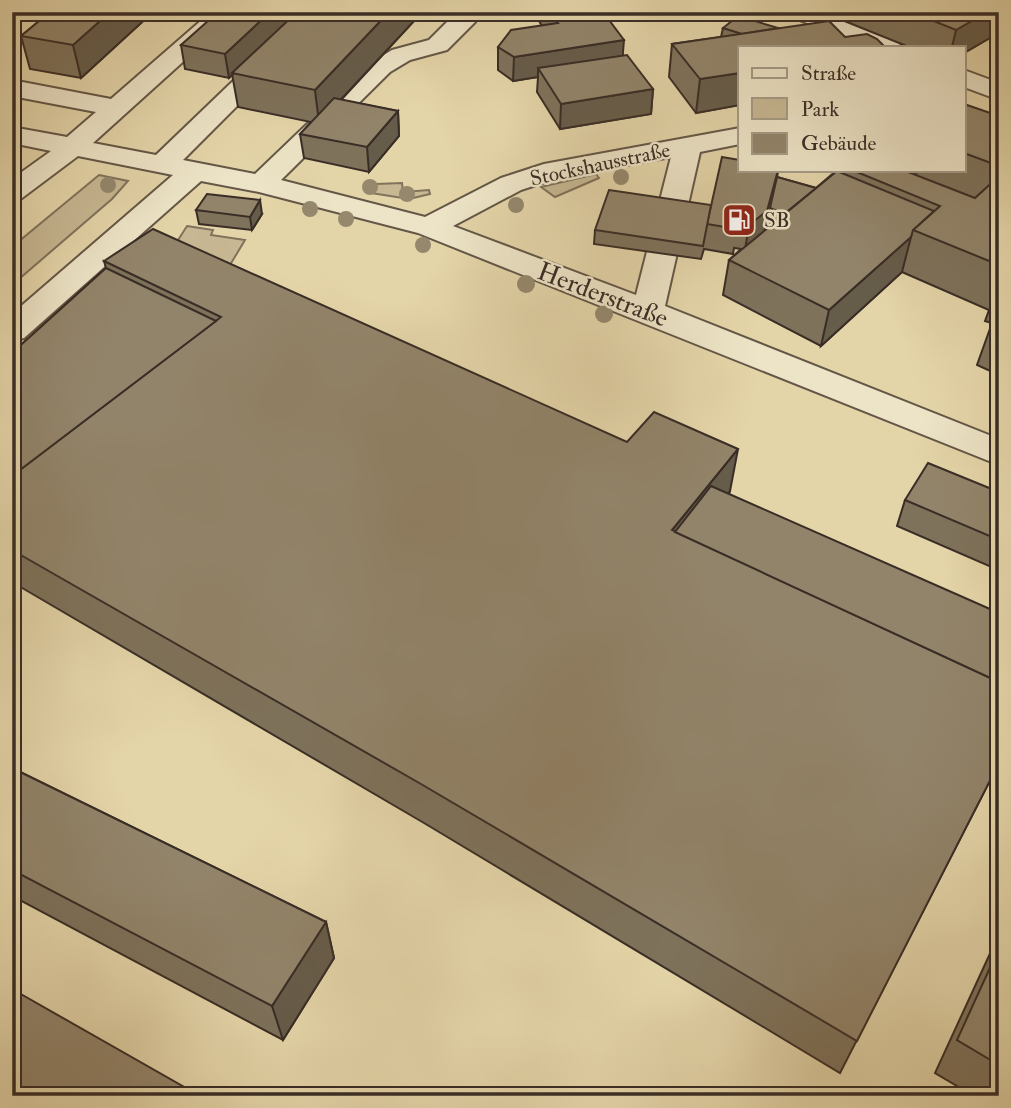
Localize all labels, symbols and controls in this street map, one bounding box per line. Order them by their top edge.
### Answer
legend [738,46,965,172]
text: Straße [801,60,856,87]
text: Park [801,96,839,123]
text: Gebäude [801,130,877,157]
street label: Stockshausstraße [528,136,673,192]
fuel station icon: SB [720,201,758,239]
place label: SB [764,207,789,234]
street label: Herderstraße [533,255,673,335]

